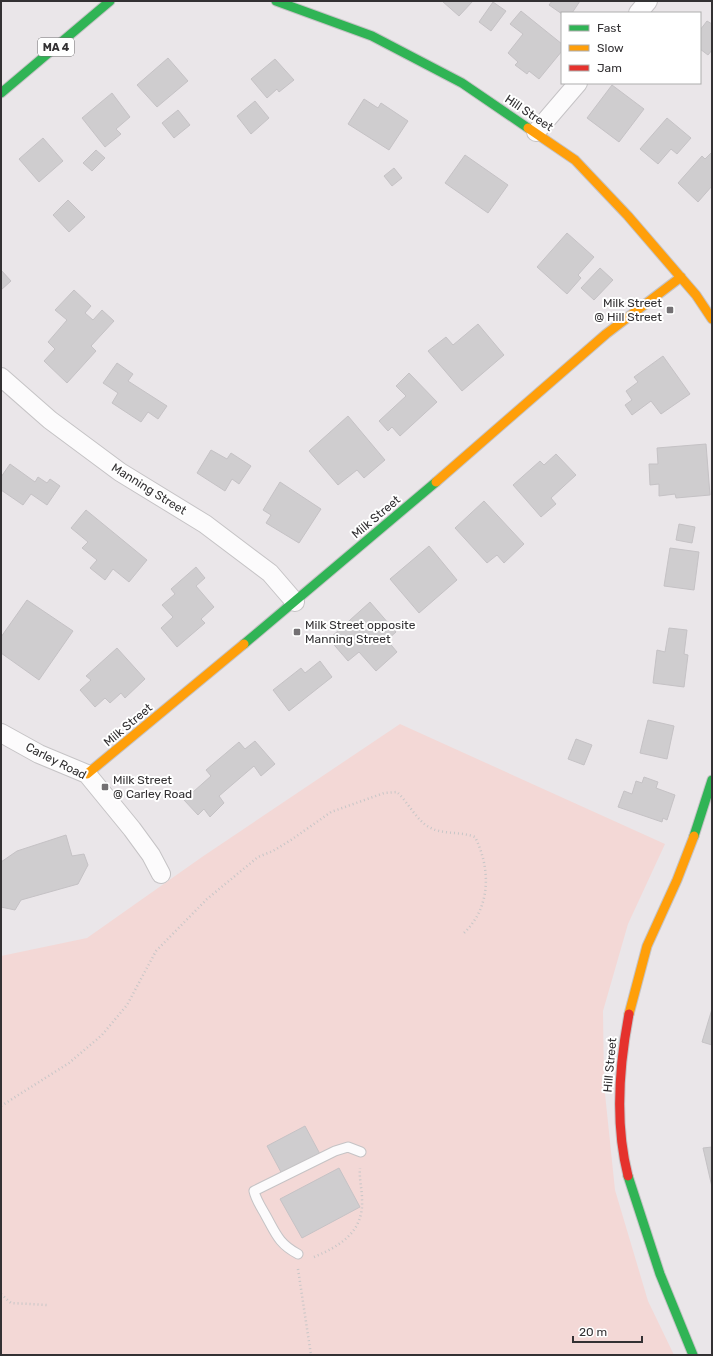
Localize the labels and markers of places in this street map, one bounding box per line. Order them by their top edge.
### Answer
place label: Milk Street @ Hill Street [594,296,662,324]
marker: Milk Street @ Hill Street [665,305,675,315]
place label: Milk Street opposite Manning Street [305,618,416,646]
marker: Milk Street opposite Manning Street [292,627,302,637]
place label: Milk Street @ Carley Road [113,773,192,801]
marker: Milk Street @ Carley Road [100,782,110,792]

